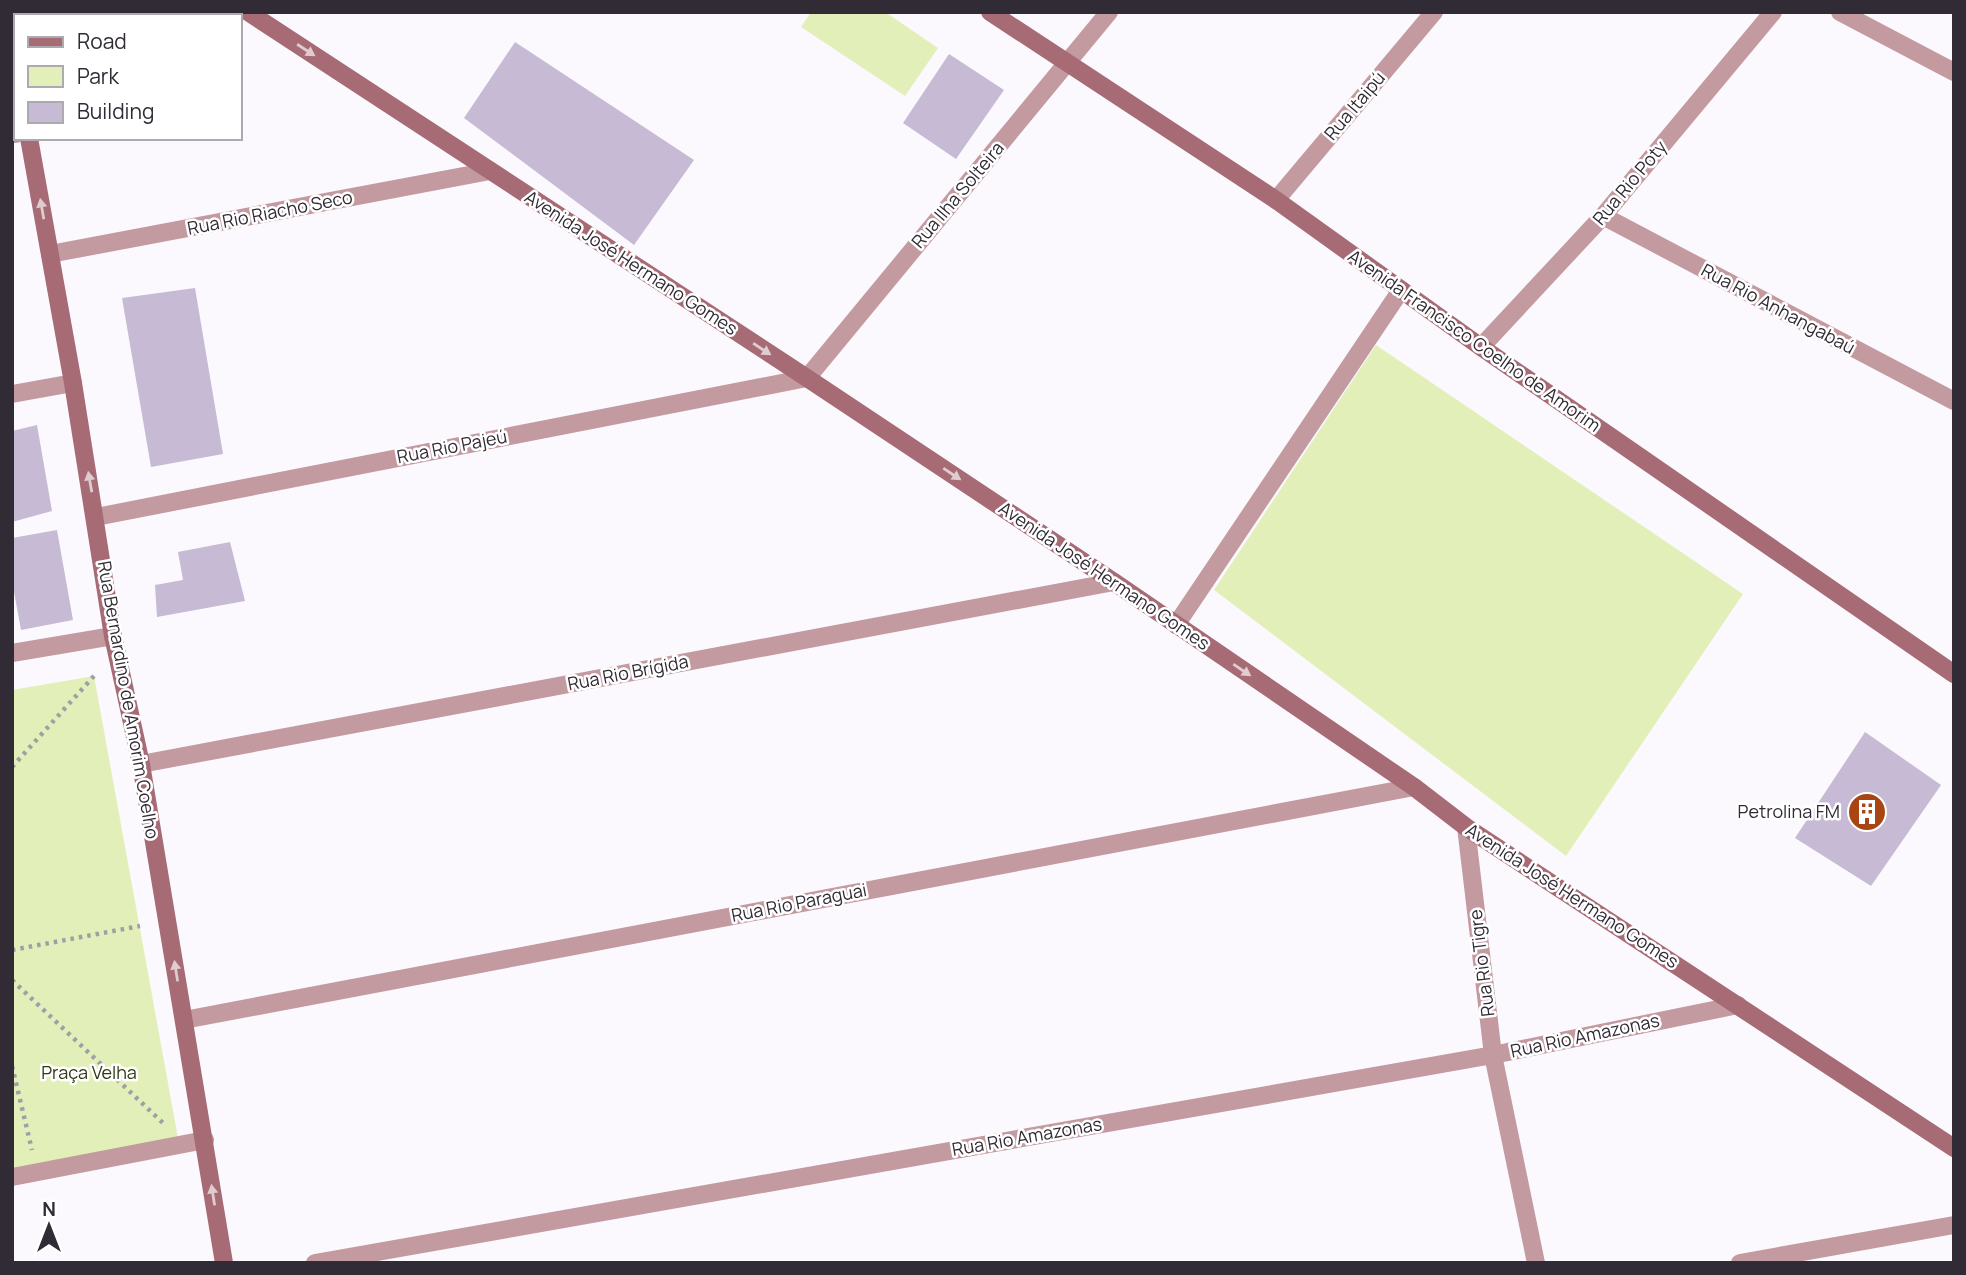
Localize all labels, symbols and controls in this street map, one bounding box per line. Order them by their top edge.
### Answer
legend [14,14,242,140]
text: Road [77,27,127,55]
one-way arrow [296,43,315,56]
text: Park [77,62,119,90]
street label: Rua Itaipú [1318,66,1390,145]
text: Building [77,97,154,125]
street label: Rua Rio Poty [1587,135,1672,230]
street label: Rua Ilha Solteira [906,136,1009,253]
street label: Rua Rio Riacho Seco [185,184,354,240]
street label: Avenida José Hermano Gomes [520,184,743,340]
one-way arrow [36,198,47,220]
street label: Avenida Francisco Coelho de Amorim [1344,243,1606,437]
street label: Rua Rio Anhangabaú [1697,257,1860,359]
one-way arrow [753,342,772,355]
street label: Rua Rio Pajeú [395,424,509,468]
one-way arrow [942,468,962,481]
one-way arrow [84,470,95,492]
street label: Avenida José Hermano Gomes [994,496,1215,655]
street label: Rua Bernardino de Amorim Coelho [93,559,165,841]
street label: Rua Rio Brígida [565,649,690,696]
one-way arrow [1233,663,1251,677]
building icon: Petrolina FM [1846,791,1888,833]
place label: Petrolina FM [1738,799,1840,823]
street label: Avenida José Hermano Gomes [1461,817,1684,973]
street label: Rua Rio Paraguai [729,877,869,927]
street label: Rua Rio Tigre [1463,908,1499,1018]
one-way arrow [170,960,181,982]
street label: Rua Rio Amazonas [1508,1008,1661,1063]
park label: Praça Velha [41,1060,137,1084]
street label: Rua Rio Amazonas [950,1111,1104,1161]
one-way arrow [207,1184,218,1206]
north arrow [14,1191,84,1261]
text: N [42,1196,56,1222]

